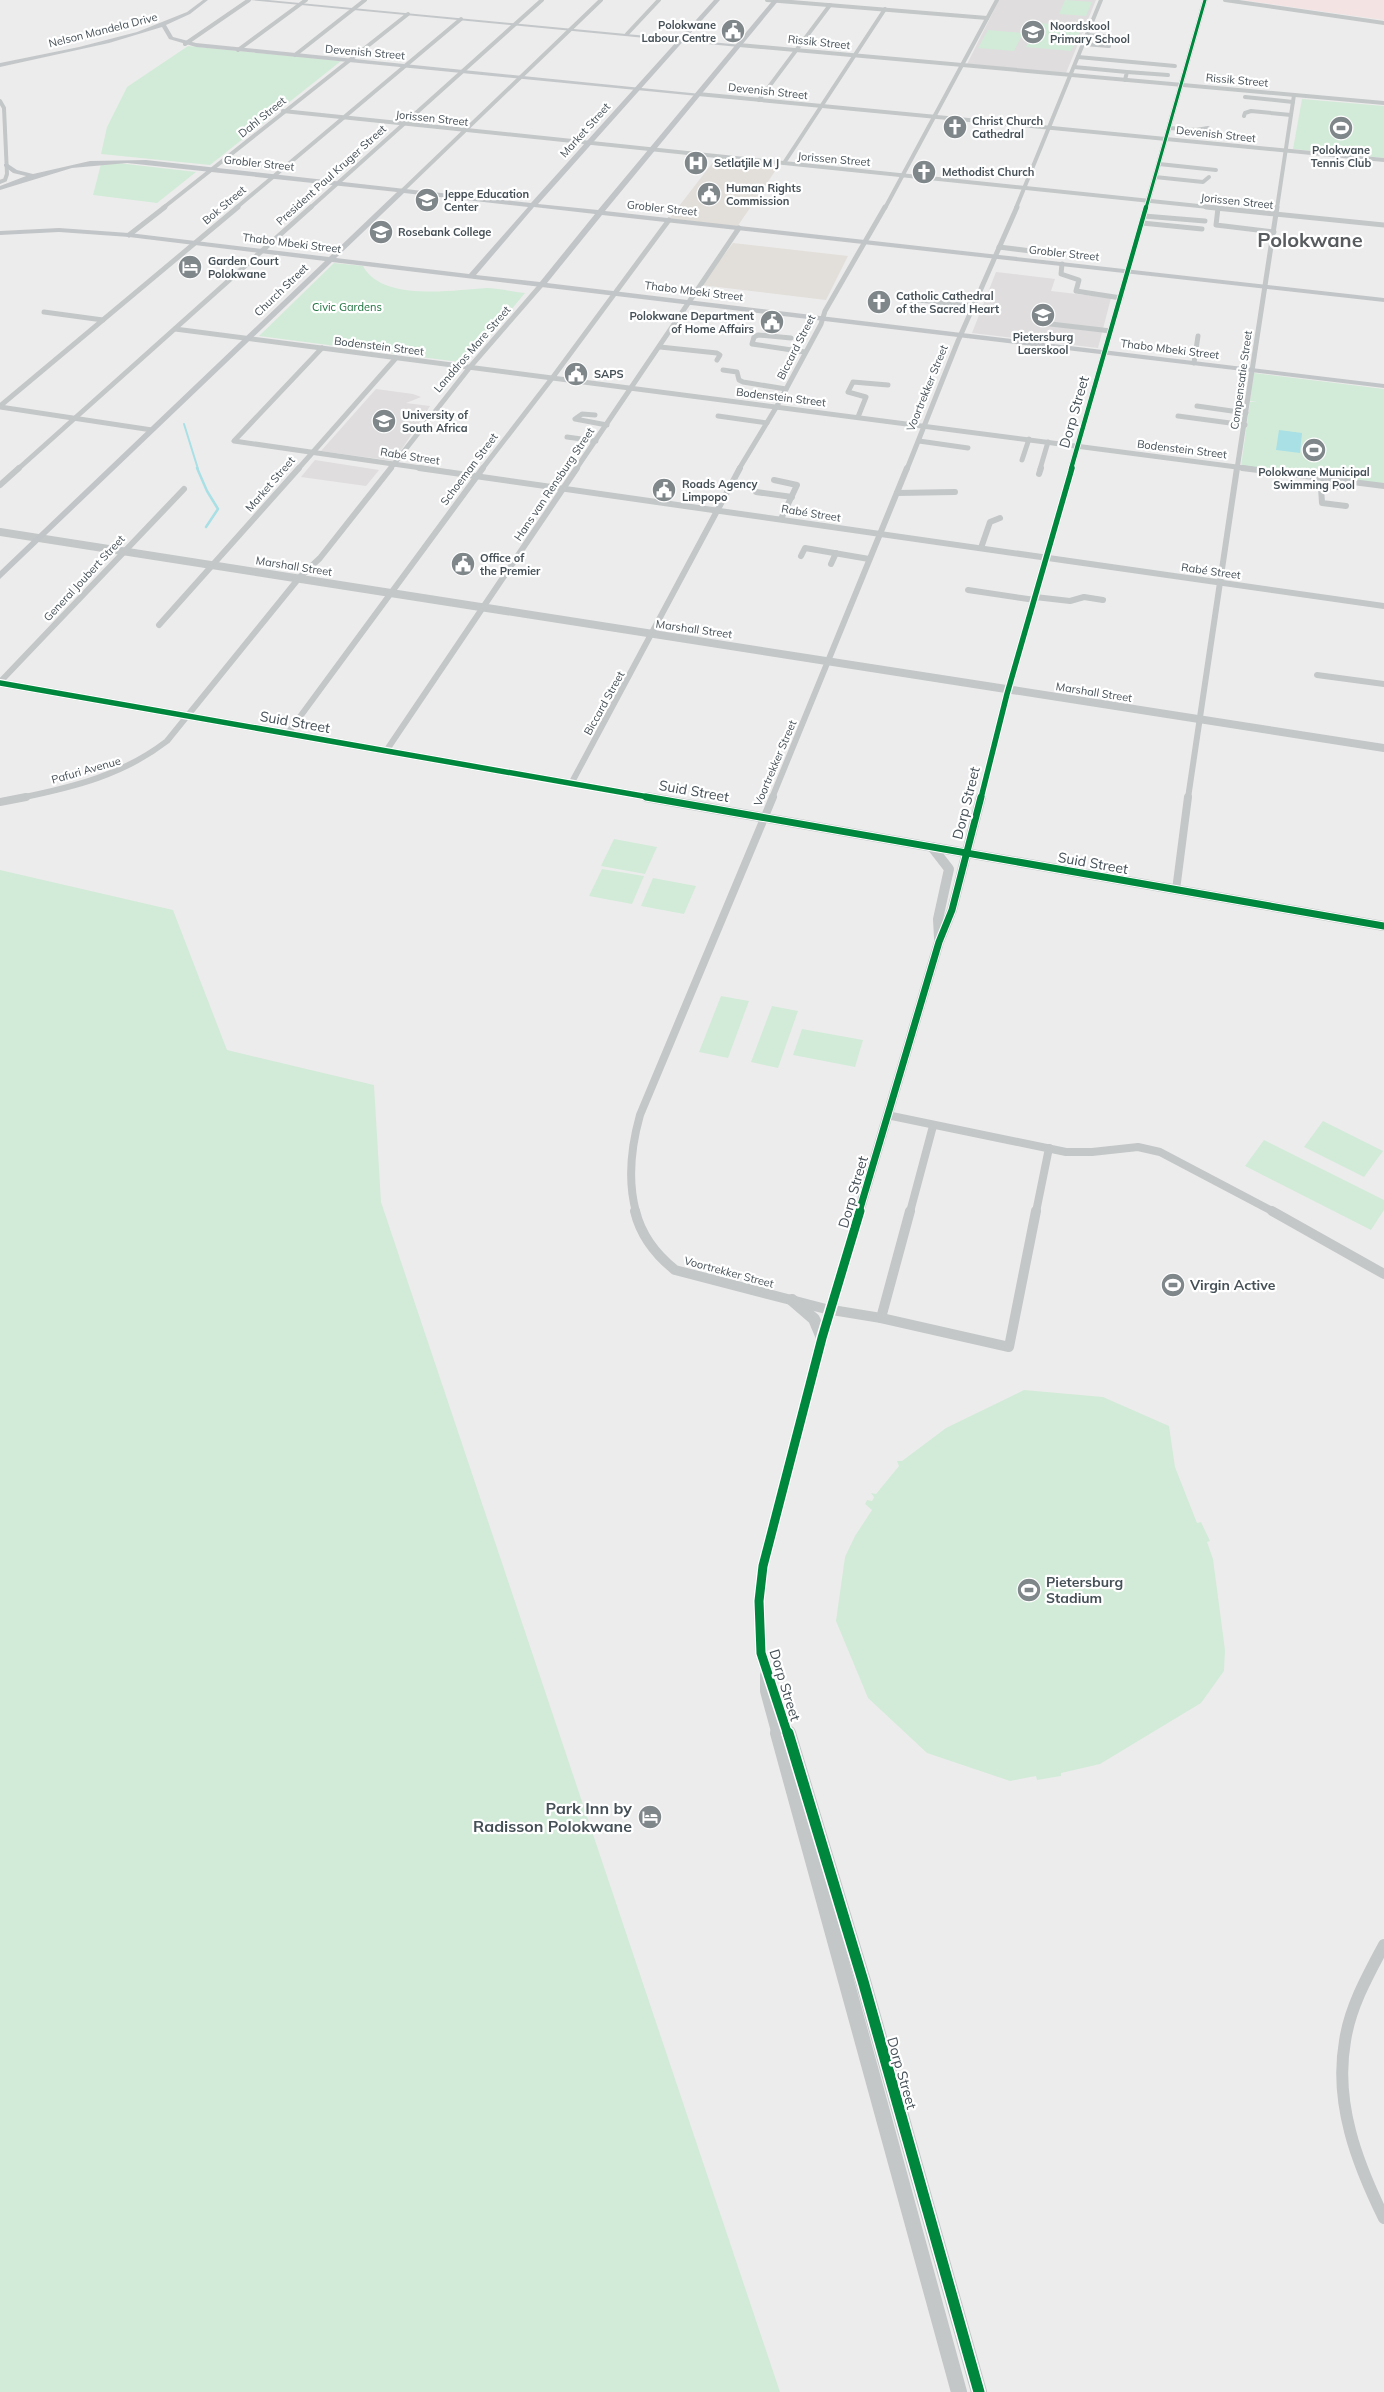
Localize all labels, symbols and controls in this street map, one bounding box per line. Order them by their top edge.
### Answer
street label: Nelson Mandela Drive [47,10,159,50]
place label: Polokwane Labour Centre [642,18,716,45]
public building icon: Polokwane Labour Centre [720,18,746,44]
school or university icon: Noordskool Primary School [1020,19,1046,45]
place label: Noordskool Primary School [1050,19,1130,46]
street label: Rissik Street [787,32,851,52]
street label: Devenish Street [324,42,406,62]
street label: Rissik Street [1205,70,1269,90]
street label: Devenish Street [727,80,809,102]
street label: Dahl Street [235,93,289,140]
street label: Market Street [557,100,613,160]
street label: Jorissen Street [395,107,469,129]
church icon: Christ Church Cathedral [942,114,968,140]
place label: Christ Church Cathedral [972,114,1043,141]
sports icon: Polokwane Tennis Club [1328,115,1354,141]
street label: President Paul Kruger Street [273,122,389,228]
street label: Devenish Street [1175,123,1257,145]
place label: Polokwane Tennis Club [1311,143,1371,170]
street label: Jorissen Street [797,149,871,169]
hospital icon: Setlatjile M J [683,150,709,176]
street label: Grobler Street [223,152,295,174]
place label: Setlatjile M J [714,156,779,170]
church icon: Methodist Church [911,159,937,185]
place label: Methodist Church [942,165,1034,179]
public building icon: Human Rights Commission [696,181,722,207]
place label: Human Rights Commission [726,181,802,208]
street label: Bok Street [199,183,249,227]
school or university icon: Jeppe Education Center [414,187,440,213]
place label: Jeppe Education Center [444,187,529,214]
street label: Jorissen Street [1200,190,1274,212]
street label: Grobler Street [626,197,698,219]
school or university icon: Rosebank College [368,219,394,245]
place label: Rosebank College [398,225,491,239]
district label: Polokwane [1257,227,1363,252]
street label: Thabo Mbeki Street [242,230,342,256]
street label: Grobler Street [1028,242,1100,264]
hotel icon: Garden Court Polokwane [177,254,203,280]
place label: Garden Court Polokwane [208,254,279,281]
street label: Church Street [251,261,311,319]
street label: Thabo Mbeki Street [644,278,744,304]
church icon: Catholic Cathedral of the Sacred Heart [866,289,892,315]
place label: Catholic Cathedral of the Sacred Heart [896,289,999,316]
park label: Civic Gardens [312,300,382,314]
school or university icon: Pietersburg Laerskool [1030,302,1056,328]
street label: Landdros Mare Street [431,303,513,395]
place label: Polokwane Department of Home Affairs [630,309,754,336]
public building icon: Polokwane Department of Home Affairs [759,309,785,335]
street label: Biccard Street [774,312,818,382]
street label: Compensatie Street [1227,329,1255,430]
place label: Pietersburg Laerskool [1013,330,1073,357]
street label: Bodenstein Street [333,334,425,358]
street label: Thabo Mbeki Street [1120,336,1220,362]
street label: Voortrekker Street [903,343,951,433]
public building icon: SAPS [563,361,589,387]
place label: SAPS [594,367,624,381]
street label: Dorp Street [1055,374,1093,450]
street label: Bodenstein Street [735,385,827,409]
school or university icon: University of South Africa [371,408,397,434]
place label: University of South Africa [402,408,469,435]
street label: Hans van Rensburg Street [511,425,597,543]
street label: Schoeman Street [437,430,501,508]
street label: Bodenstein Street [1136,437,1228,461]
sports icon: Polokwane Municipal Swimming Pool [1301,437,1327,463]
street label: Rabé Street [379,444,441,468]
street label: Market Street [242,453,298,515]
place label: Polokwane Municipal Swimming Pool [1258,465,1370,492]
public building icon: Roads Agency Limpopo [651,477,677,503]
place label: Roads Agency Limpopo [682,477,758,504]
street label: Rabé Street [780,501,842,525]
street label: General Joubert Street [40,532,128,624]
public building icon: Office of the Premier [450,551,476,577]
place label: Office of the Premier [480,551,541,578]
street label: Marshall Street [255,553,333,579]
street label: Rabé Street [1180,560,1242,582]
street label: Marshall Street [655,617,733,641]
street label: Biccard Street [581,668,627,738]
street label: Marshall Street [1055,679,1133,705]
street label: Suid Street [259,707,332,737]
street label: Voortrekker Street [751,718,799,808]
street label: Pafuri Avenue [50,753,122,787]
street label: Dorp Street [948,765,984,841]
street label: Suid Street [658,776,731,806]
street label: Suid Street [1057,848,1130,878]
street label: Dorp Street [834,1154,872,1230]
street label: Voortrekker Street [683,1253,775,1291]
sports icon: Virgin Active [1160,1272,1186,1298]
place label: Virgin Active [1189,1276,1276,1294]
place label: Pietersburg Stadium [1046,1573,1123,1607]
sports icon: Pietersburg Stadium [1016,1577,1042,1603]
street label: Dorp Street [766,1647,804,1723]
place label: Park Inn by Radisson Polokwane [473,1798,632,1836]
hotel icon: Park Inn by Radisson Polokwane [637,1804,663,1830]
street label: Dorp Street [883,2035,921,2111]

